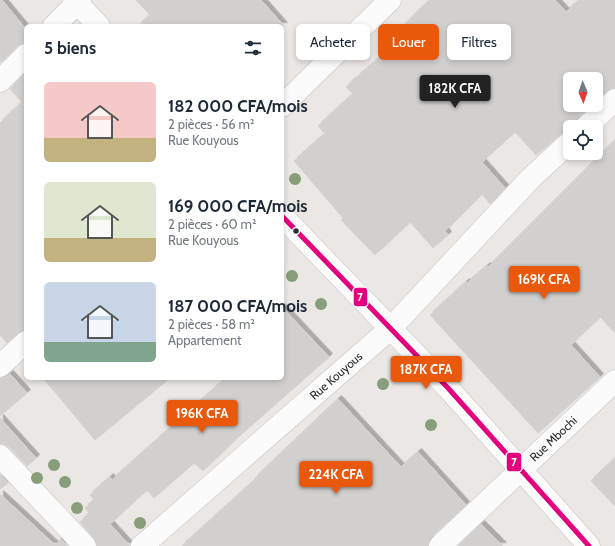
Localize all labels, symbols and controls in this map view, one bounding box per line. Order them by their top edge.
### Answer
chip: Acheter [296,24,370,60]
chip: Louer [378,24,439,60]
chip: Filtres [447,24,511,60]
icon: filters [242,37,264,59]
text: 5 biens [44,38,96,58]
north arrow [563,72,603,112]
map controls [563,72,603,160]
pin: 182K CFA [414,75,496,109]
text: 182K CFA [429,80,481,96]
text: 182 000 CFA/mois [168,96,308,116]
icon: home [76,98,124,146]
text: 2 pièces · 56 m² [168,116,254,132]
button: locate [563,120,603,160]
text: Rue Kouyous [168,132,239,148]
text: 169 000 CFA/mois [168,196,307,216]
icon: home [76,198,124,246]
text: 2 pièces · 60 m² [168,216,256,232]
unlabelled marker [291,226,301,236]
text: Rue Kouyous [168,232,239,248]
pin: 169K CFA [503,266,585,300]
text: 169K CFA [518,271,570,287]
line badge: 7 [353,287,368,307]
text: 7 [357,290,363,304]
text: 187 000 CFA/mois [168,296,307,316]
icon: home [76,298,124,346]
text: 2 pièces · 58 m² [168,316,255,332]
text: Appartement [168,332,241,348]
street label: Rue Kouyous [306,348,365,403]
pin: 187K CFA [385,356,467,390]
text: 187K CFA [400,361,452,377]
pin: 196K CFA [161,400,243,434]
text: 196K CFA [176,405,228,421]
street label: Rue Mbochi [526,413,580,465]
line badge: 7 [506,452,522,472]
text: 7 [511,455,517,469]
pin: 224K CFA [295,461,377,495]
text: 224K CFA [308,466,364,482]

